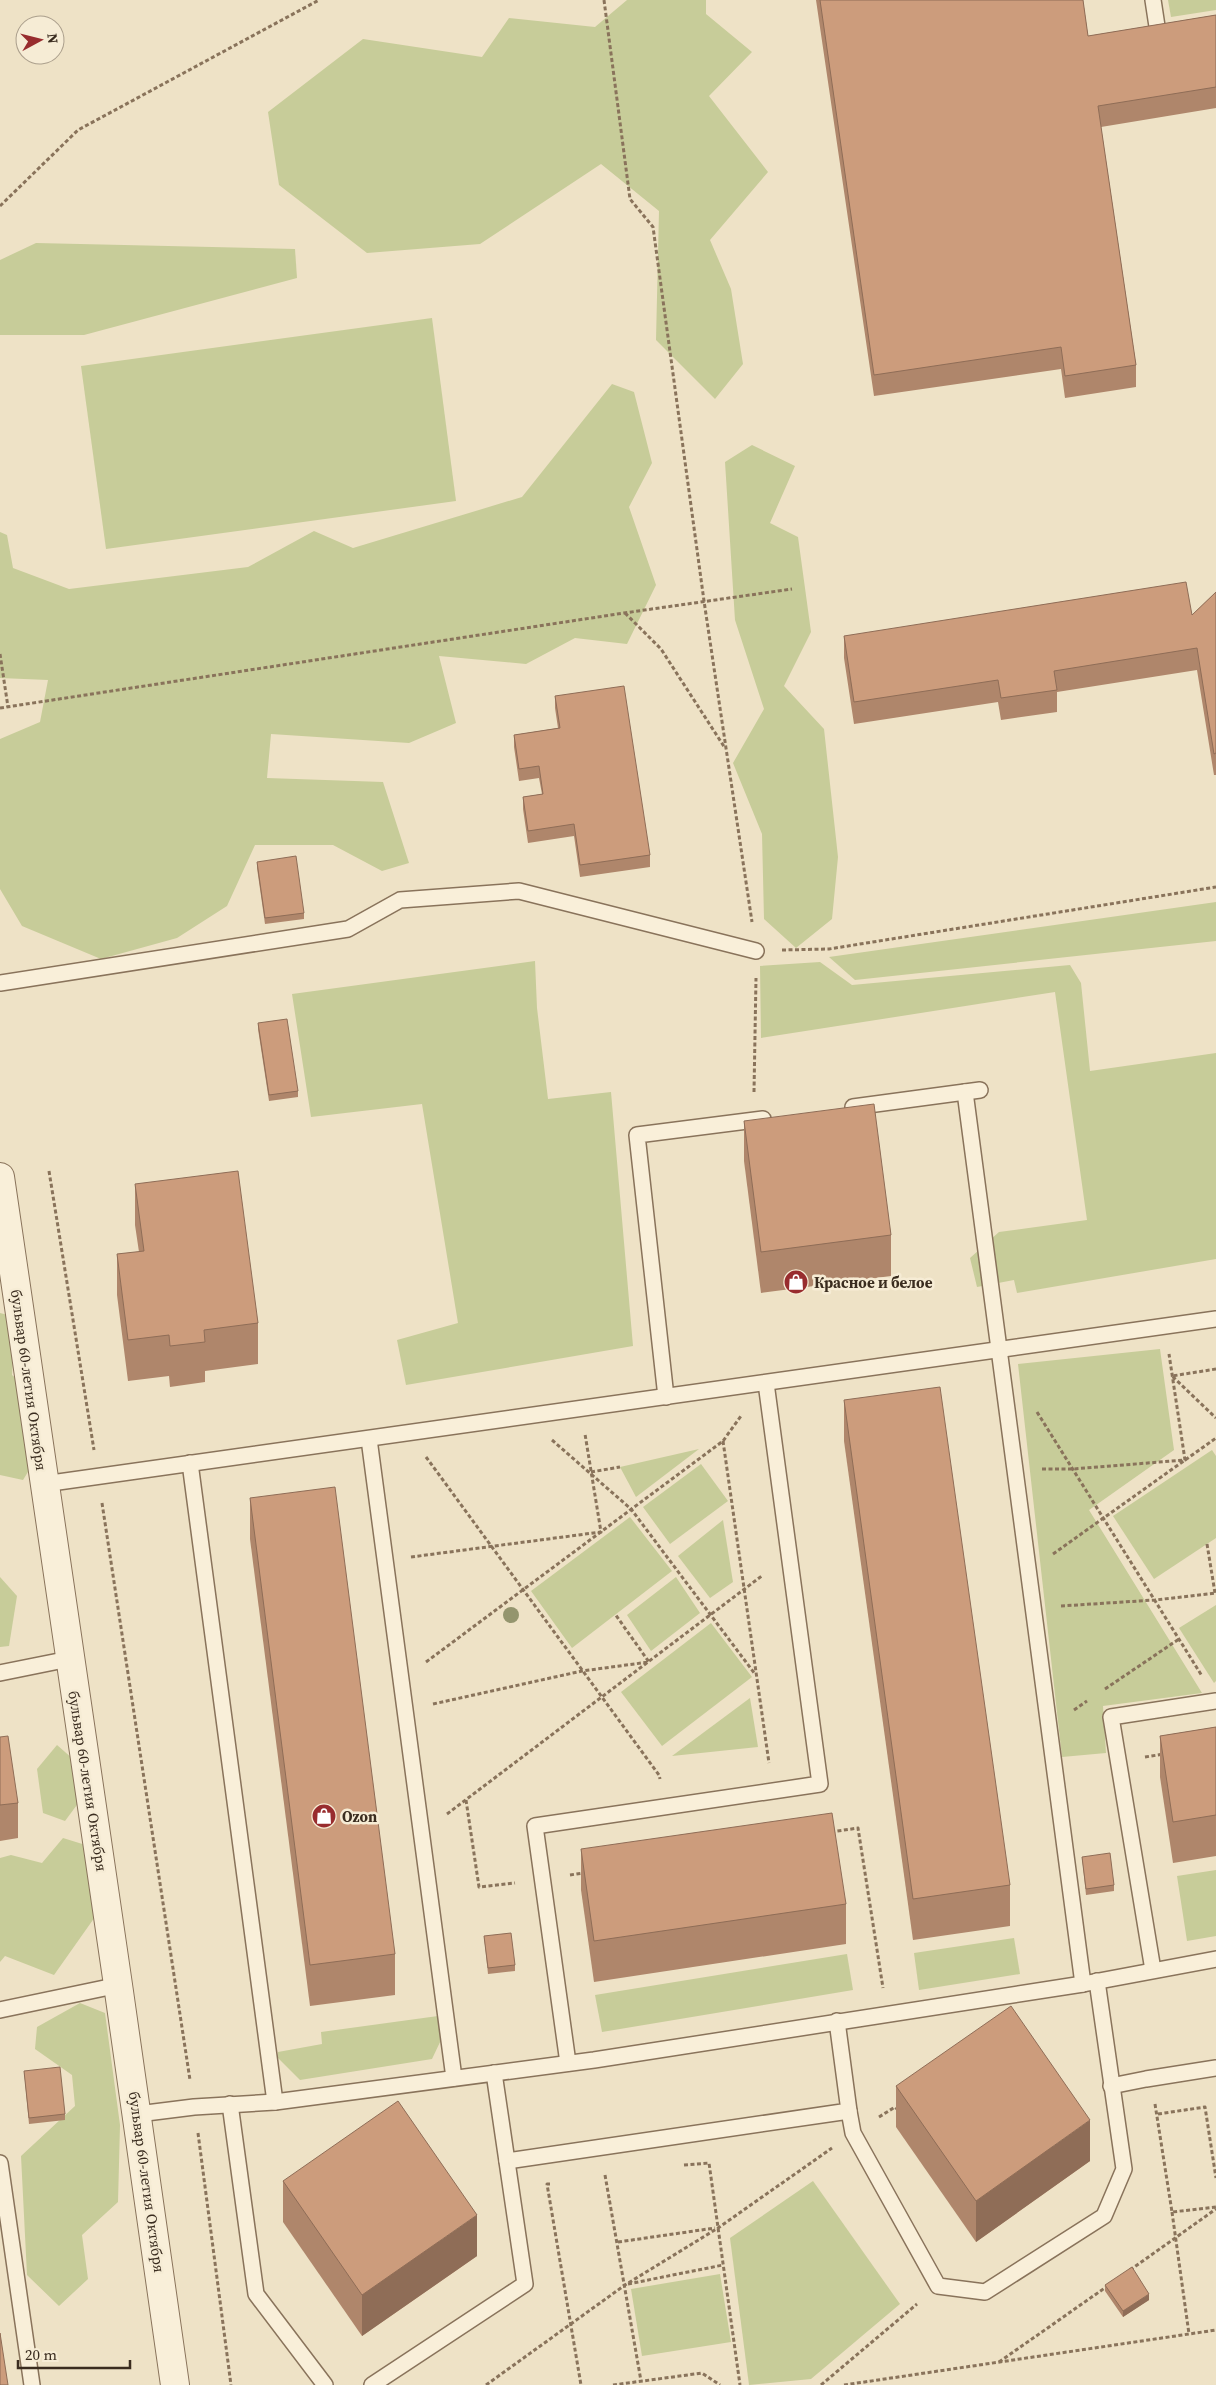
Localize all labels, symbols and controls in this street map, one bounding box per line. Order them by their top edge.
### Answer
north arrow [15,15,65,65]
text: N [42,32,63,45]
shop icon: Красное и белое [783,1269,809,1295]
place label: Красное и белое [814,1272,933,1293]
street label: бульвар 60-летия Октября [6,1288,52,1472]
street label: бульвар 60-летия Октября [63,1689,113,1873]
shop icon: Ozon [311,1803,337,1829]
place label: Ozon [342,1806,377,1827]
street label: бульвар 60-летия Октября [124,2090,170,2274]
scale bar [18,2338,130,2370]
text: 20 m [25,2344,57,2365]

